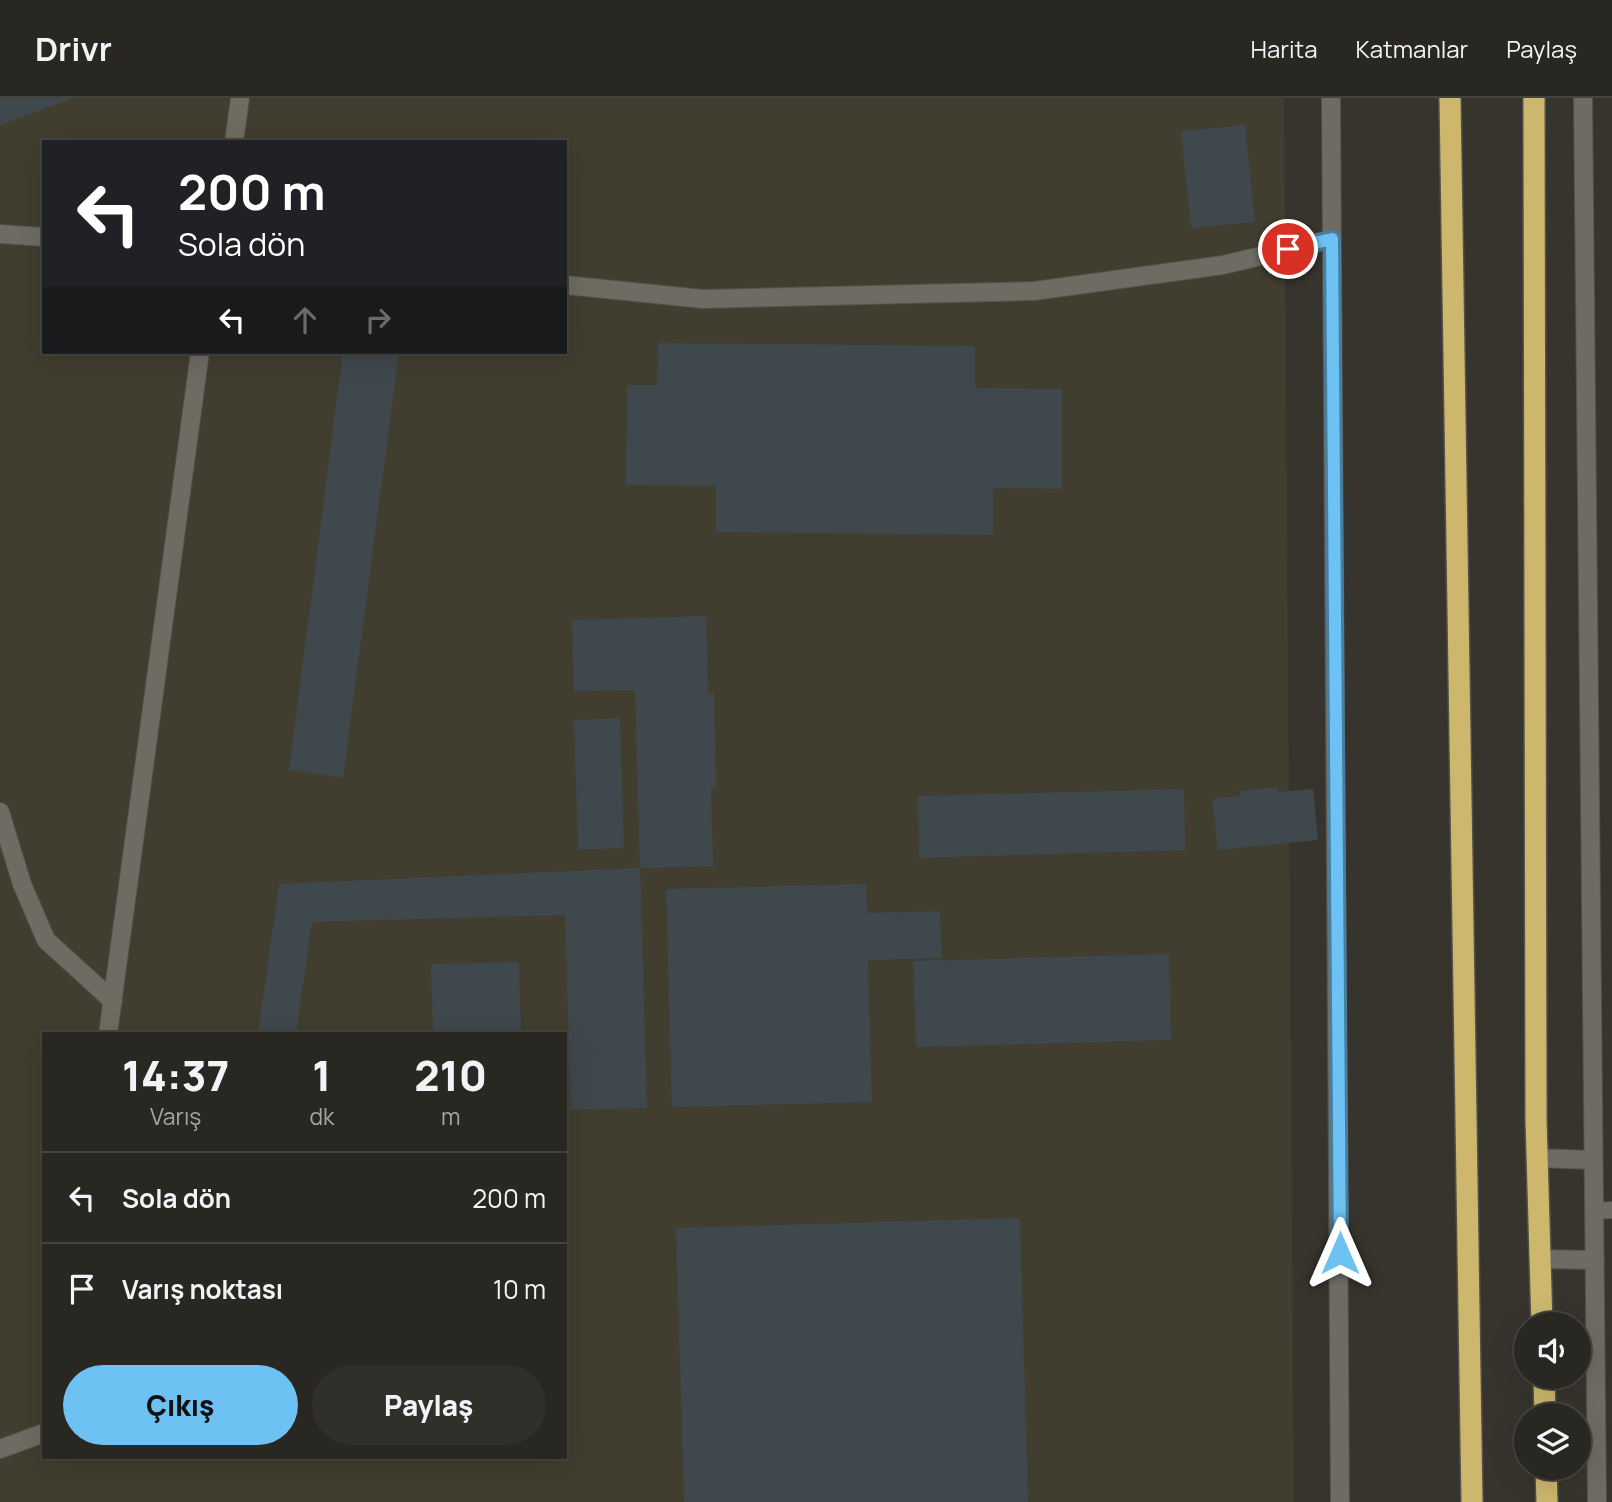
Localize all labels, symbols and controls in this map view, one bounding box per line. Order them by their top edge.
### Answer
text: Drivr [35,26,112,71]
text: Harita [1251,32,1318,65]
text: Katmanlar [1356,32,1468,65]
text: Paylaş [1506,32,1577,65]
text: 200 m [178,158,326,225]
icon: left [63,168,154,259]
pin [1258,219,1318,279]
text: Sola dön [178,222,305,266]
icon: arrive [1269,230,1307,268]
icon: left [213,301,251,339]
icon: ahead [286,301,324,339]
icon: right [359,301,397,339]
text: 14:37 [122,1046,229,1104]
text: 1 [312,1046,331,1104]
text: 210 [414,1046,487,1104]
text: Varış [150,1100,201,1132]
text: dk [309,1100,334,1132]
text: m [441,1100,460,1132]
icon: left [63,1179,101,1217]
text: Sola dön [122,1180,231,1216]
text: 200 m [472,1180,546,1216]
position arrow [1303,1216,1377,1290]
icon: arrive [63,1270,101,1308]
text: Varış noktası [122,1271,283,1307]
text: 10 m [493,1271,546,1307]
map controls [1514,1312,1591,1480]
button: sound [1514,1312,1591,1389]
button: Çıkış [63,1365,298,1445]
button: Paylaş [312,1365,546,1445]
button: layers [1514,1403,1591,1480]

